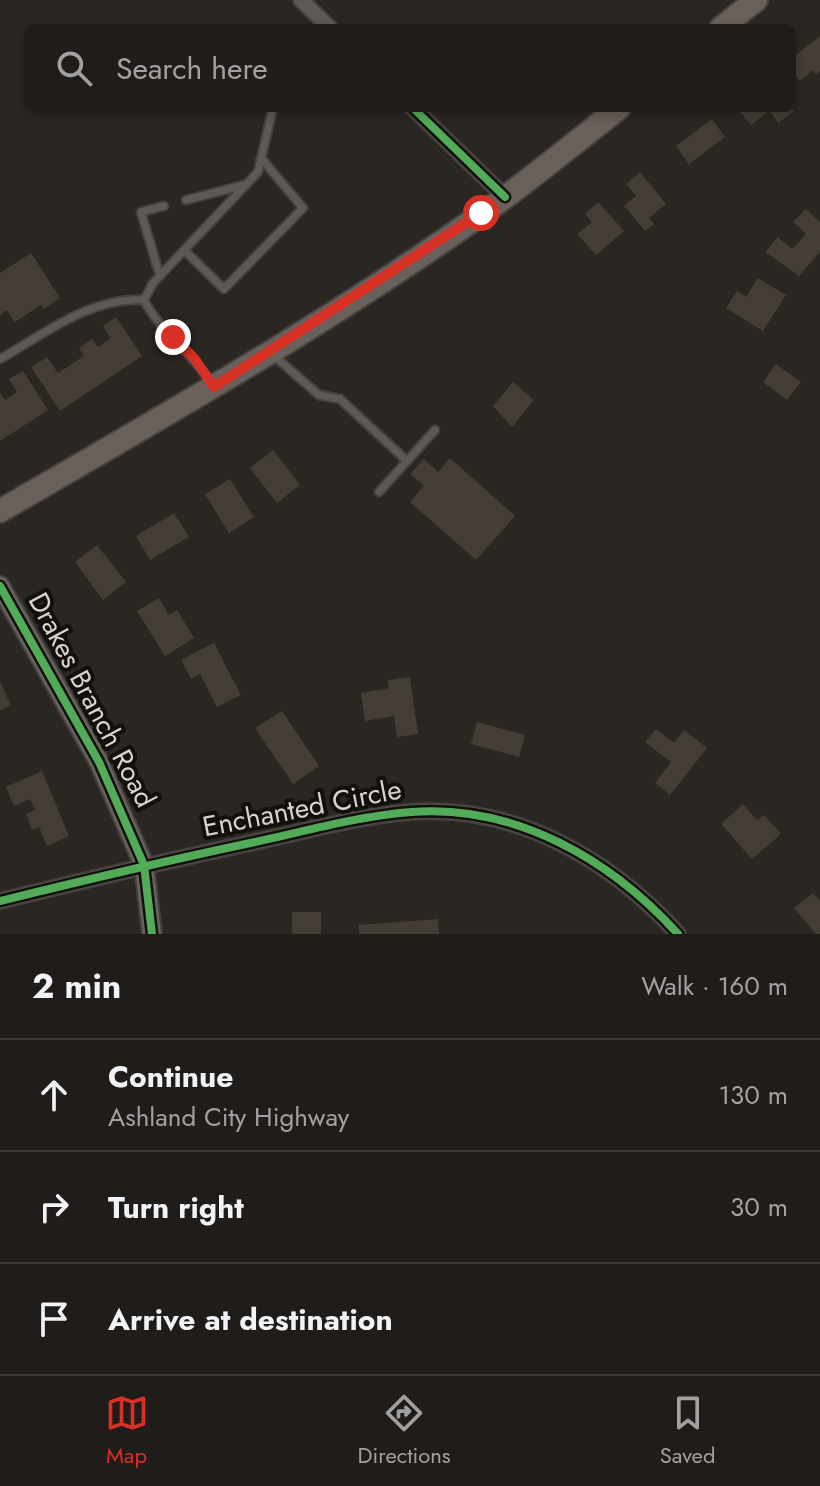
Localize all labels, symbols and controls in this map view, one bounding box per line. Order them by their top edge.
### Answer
search box [24,24,796,112]
icon: search [52,46,96,90]
text: Search here [116,47,268,90]
route start [463,195,499,231]
route end [155,319,191,355]
street label: Drakes Branch Road [18,585,166,815]
street label: Enchanted Circle [199,769,405,847]
text: 2 min [32,962,121,1011]
text: Walk · 160 m [641,967,788,1005]
text: Continue [108,1055,234,1098]
icon: ahead [32,1073,76,1117]
text: 130 m [718,1076,788,1114]
text: Ashland City Highway [108,1098,349,1136]
icon: right [32,1185,76,1229]
text: Turn right [108,1186,244,1229]
text: 30 m [730,1188,788,1226]
icon: arrive [32,1297,76,1341]
text: Arrive at destination [108,1298,393,1341]
tab: Map [105,1391,149,1471]
tab: Directions [358,1391,451,1471]
tab: Saved [660,1391,715,1471]

